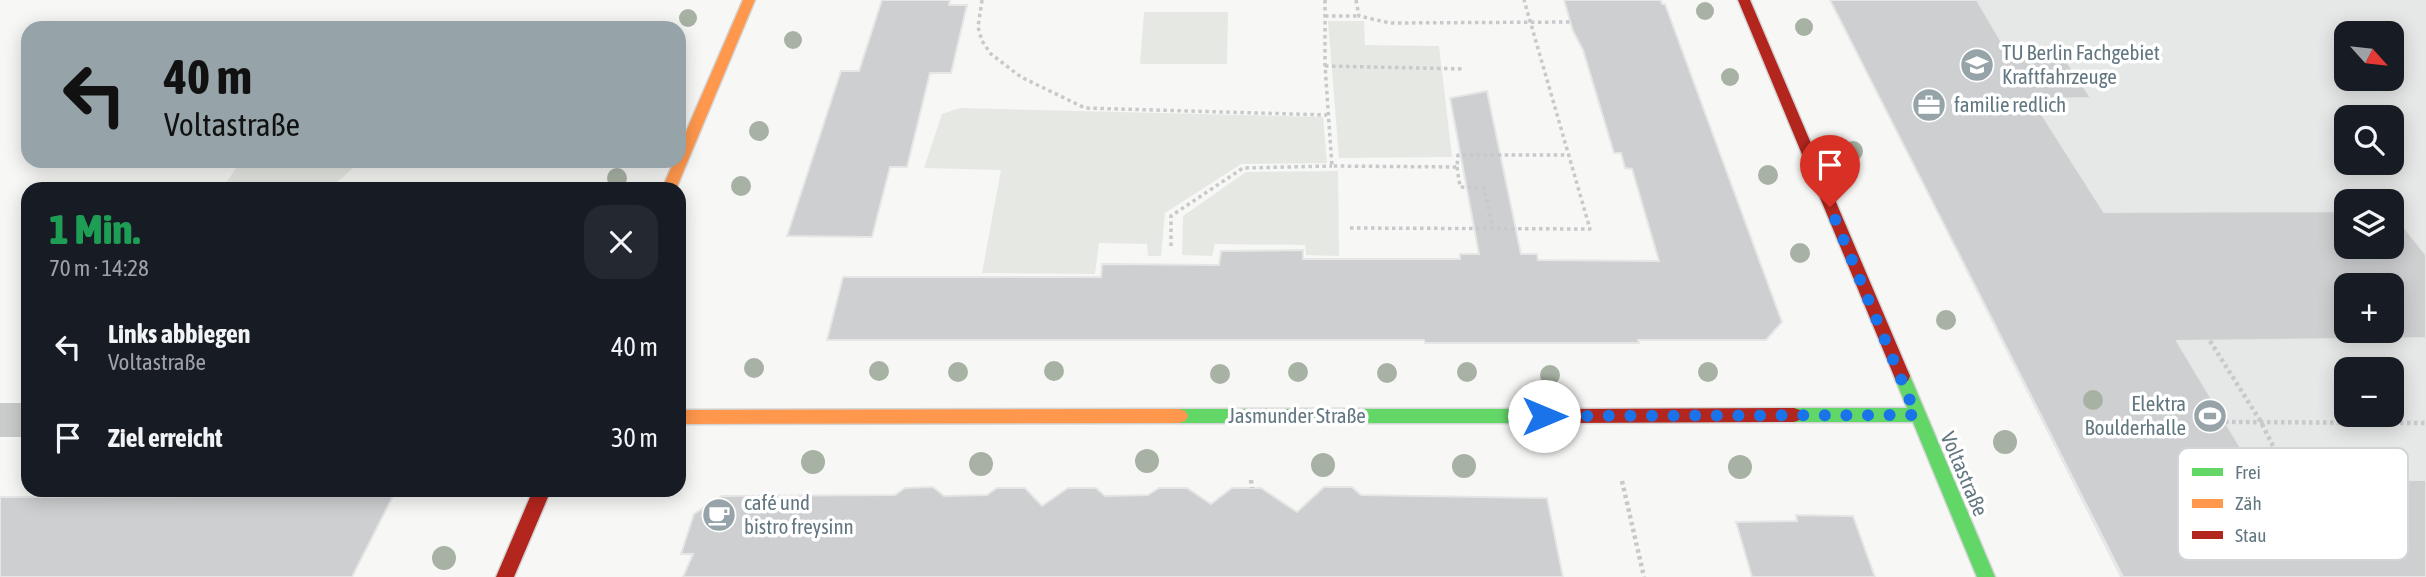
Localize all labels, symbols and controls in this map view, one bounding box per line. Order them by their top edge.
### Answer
north arrow [2334,21,2404,91]
map controls [2334,21,2404,427]
place label: TU Berlin Fachgebiet Kraftfahrzeuge [2002,40,2160,88]
school or university icon: TU Berlin Fachgebiet Kraftfahrzeuge [1958,46,1996,84]
text: 40 m [164,48,252,104]
icon: left [49,49,140,140]
office icon: familie redlich [1910,86,1948,124]
place label: familie redlich [1954,92,2066,116]
button: search [2334,105,2404,175]
text: Voltastraße [164,106,300,143]
pin [1800,135,1860,207]
icon: arrive [1811,146,1849,184]
button: layers [2334,189,2404,259]
text: 1 Min. [49,205,140,253]
button: close [584,205,658,279]
text: 70 m · 14:28 [49,255,149,281]
button: + [2334,273,2404,343]
text: Links abbiegen [108,319,250,349]
icon: left [49,328,87,366]
text: 40 m [611,332,658,362]
text: Voltastraße [108,349,206,375]
button: − [2334,357,2404,427]
position arrow [1507,379,1581,453]
place label: Elektra Boulderhalle [2085,391,2186,439]
sports icon: Elektra Boulderhalle [2191,397,2229,435]
street label: Jasmunder Straße [1228,403,1366,427]
icon: arrive [49,419,87,457]
text: Ziel erreicht [108,423,223,453]
text: 30 m [611,423,658,453]
street label: Voltastraße [1936,428,1993,519]
legend [2178,448,2408,560]
text: Frei [2235,461,2261,483]
place label: café und bistro freysinn [744,490,854,538]
text: Zäh [2235,492,2262,514]
cafe icon: café und bistro freysinn [700,496,738,534]
text: Stau [2235,524,2266,546]

